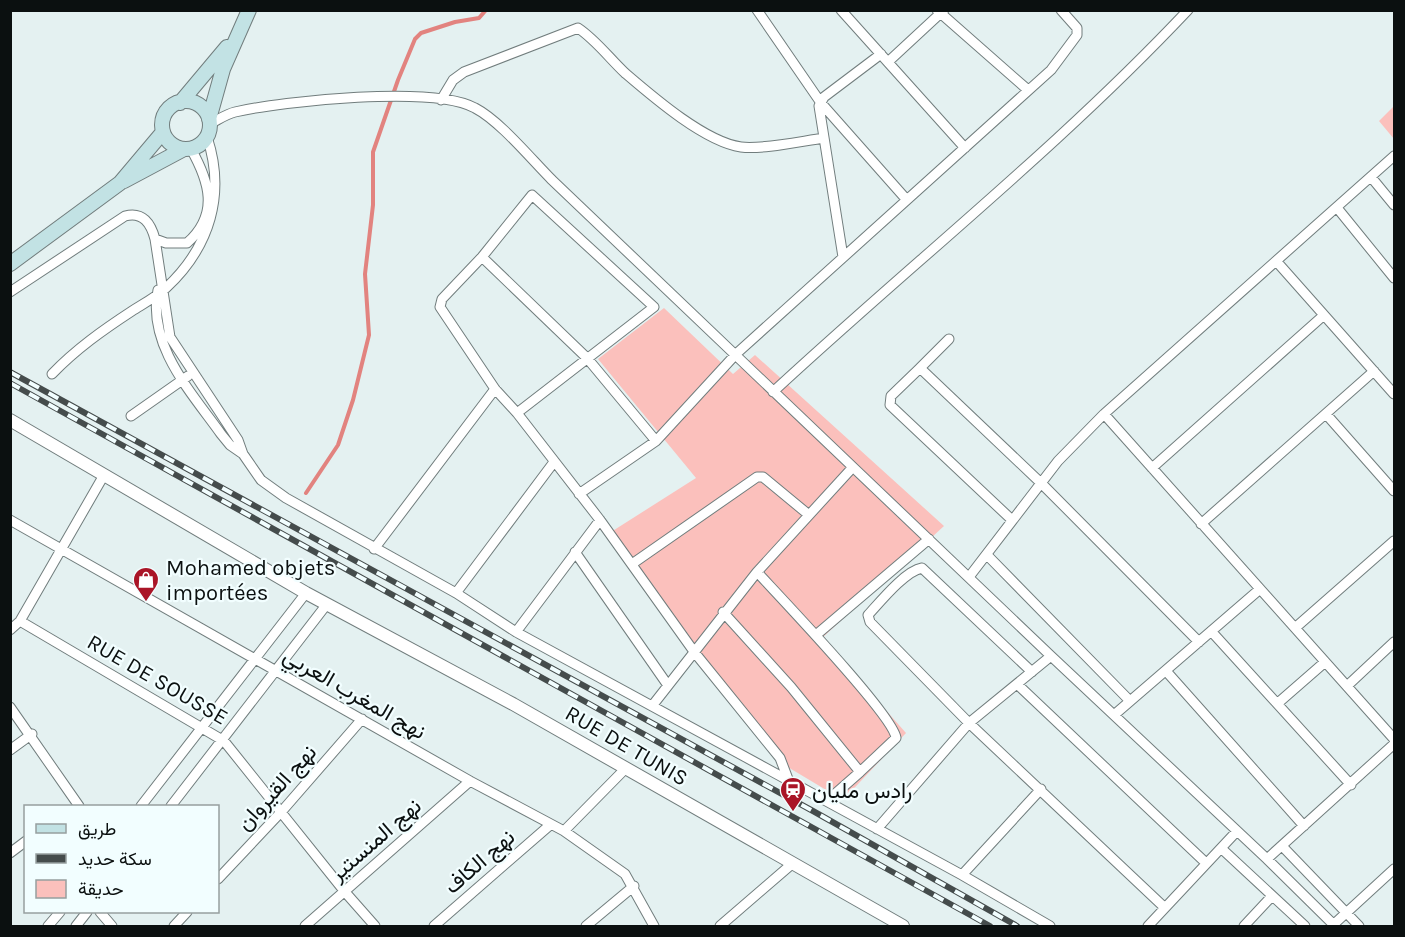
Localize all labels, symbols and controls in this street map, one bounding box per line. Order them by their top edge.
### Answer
place label: Mohamed objets importées [166,555,335,606]
shop icon: Mohamed objets importées [131,565,161,603]
street label: RUE DE SOUSSE [82,629,233,731]
street label: نهج المغرب العربي [276,643,430,750]
street label: RUE DE TUNIS [560,700,693,791]
street label: نهج القيروان [231,739,323,837]
station icon: رادس مليان [778,775,808,813]
place label: رادس مليان [812,778,912,804]
street label: نهج المنستير [324,793,427,888]
legend [24,805,219,913]
text: طريق [78,818,116,840]
street label: نهج الكاف [439,824,521,900]
text: سكة حديد [78,848,152,870]
text: حديقة [78,878,124,900]

